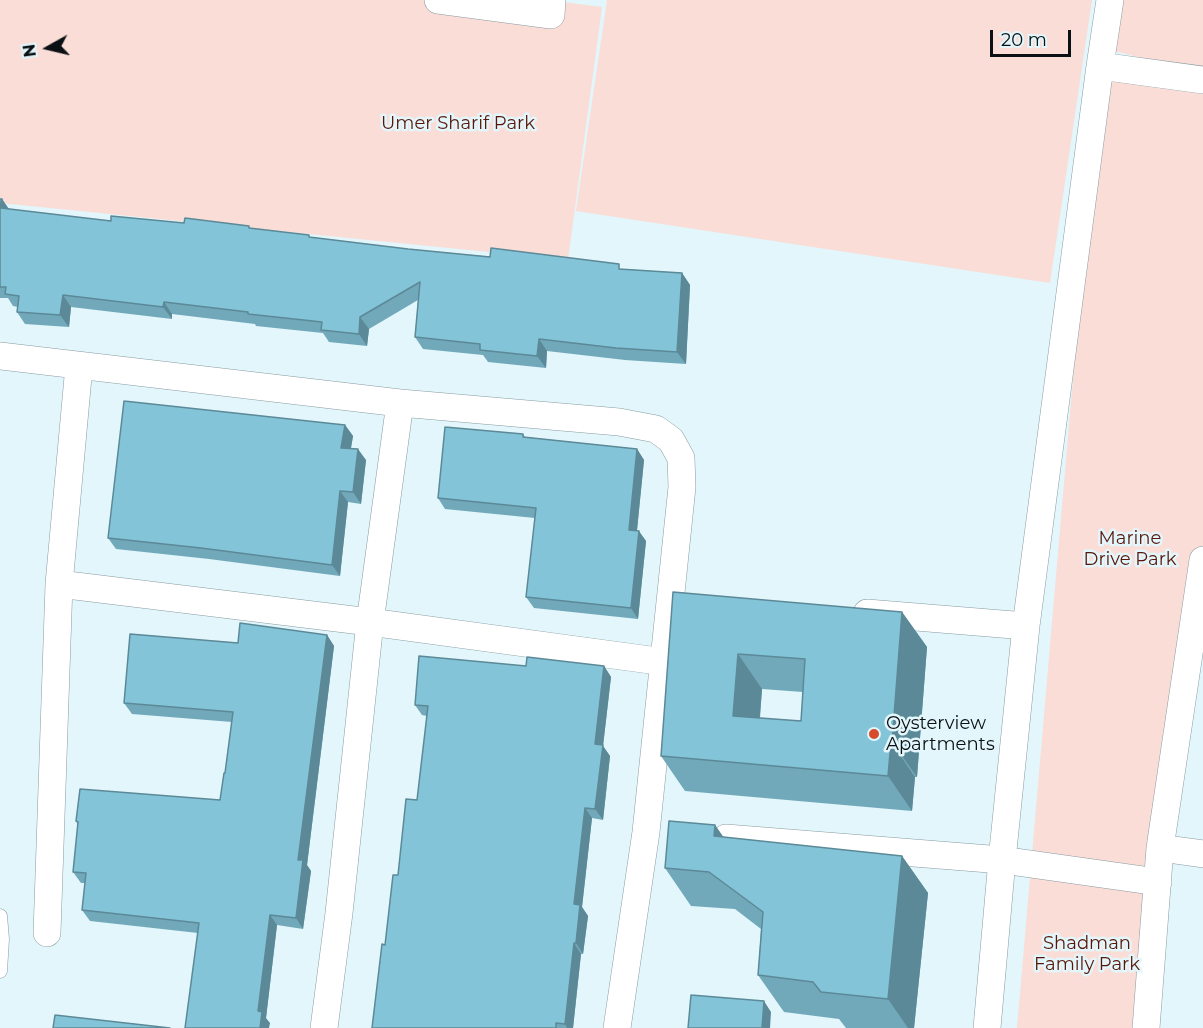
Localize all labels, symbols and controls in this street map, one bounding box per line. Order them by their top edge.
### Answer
north arrow [18,18,78,78]
scale bar [993,18,1074,56]
text: 20 m [1001,29,1047,51]
text: N [19,43,40,58]
park label: Umer Sharif Park [381,113,535,135]
park label: Marine Drive Park [1084,528,1176,570]
place label: Oysterview Apartments [886,713,995,756]
marker: Oysterview Apartments [867,727,881,741]
park label: Shadman Family Park [1034,933,1140,976]

